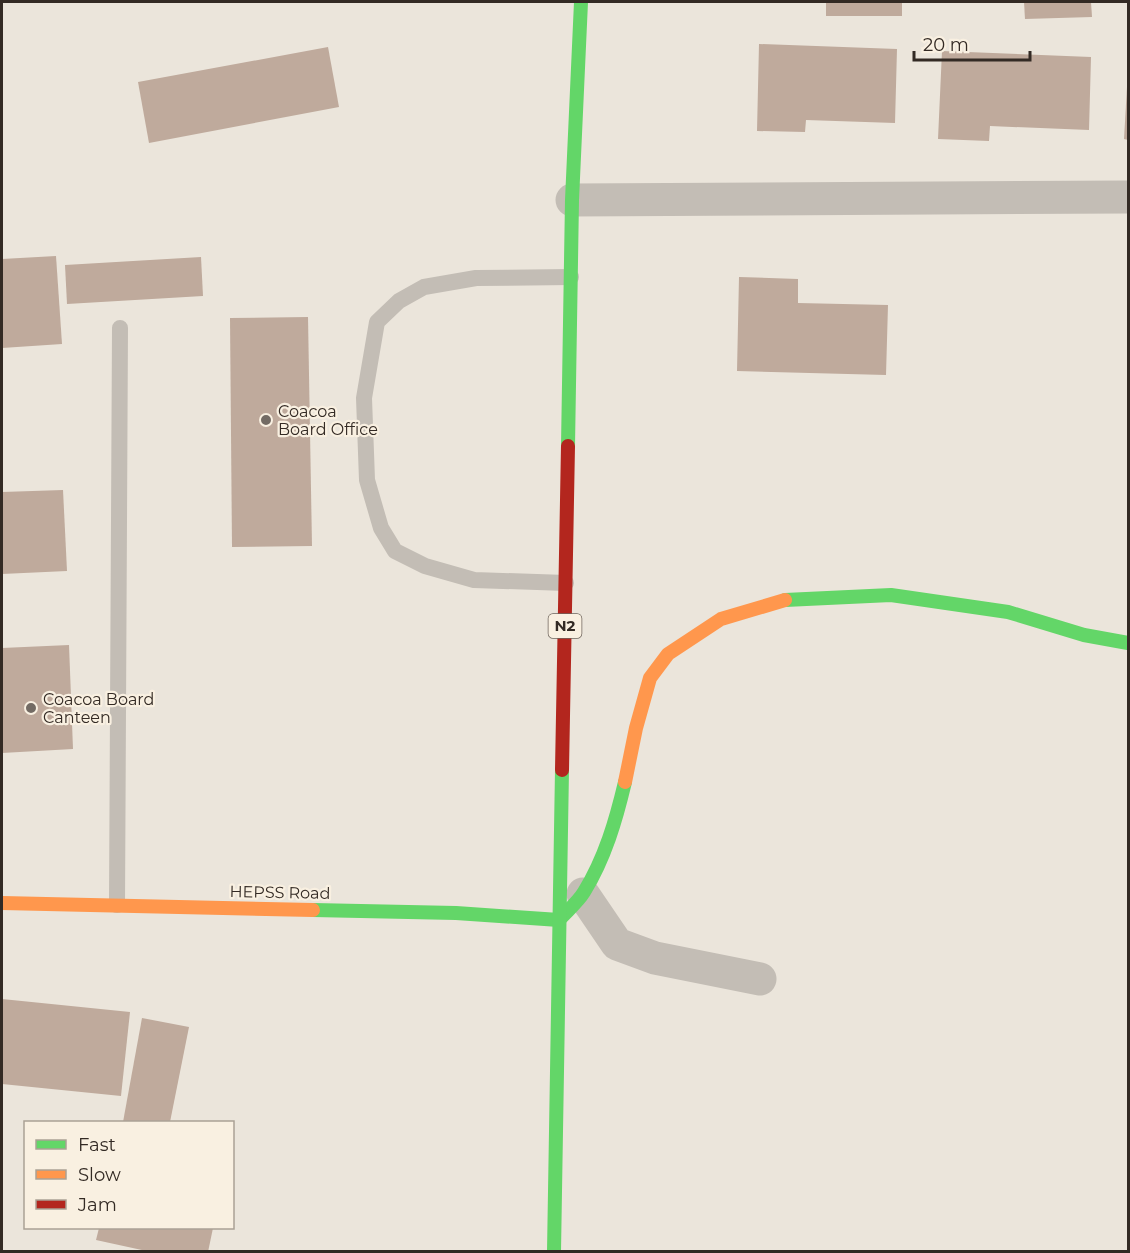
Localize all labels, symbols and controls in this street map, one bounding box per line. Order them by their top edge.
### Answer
scale bar [914,24,1030,62]
text: 20 m [923,34,969,56]
place label: Coacoa Board Office [278,402,378,439]
marker: Coacoa Board Office [259,413,273,427]
road number: N2 [548,614,582,638]
place label: Coacoa Board Canteen [43,690,154,727]
marker: Coacoa Board Canteen [24,701,38,715]
street label: HEPSS Road [229,882,331,903]
legend [24,1121,234,1229]
text: Fast [78,1134,116,1156]
text: Slow [78,1164,121,1186]
text: Jam [77,1194,117,1216]

